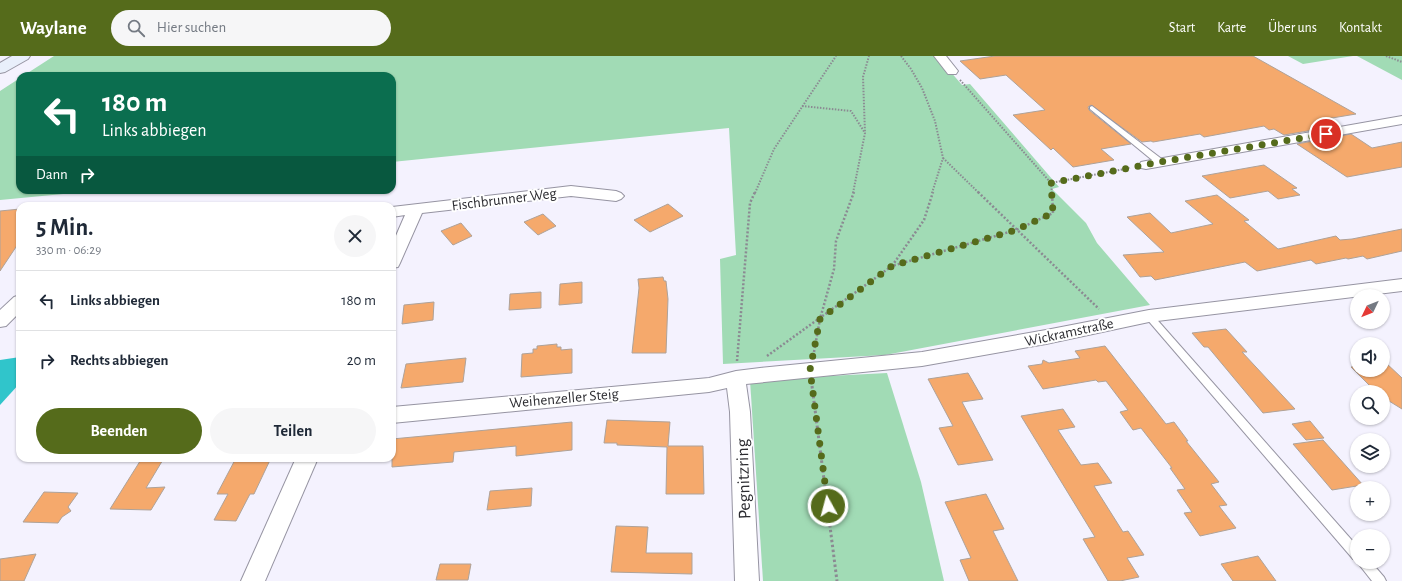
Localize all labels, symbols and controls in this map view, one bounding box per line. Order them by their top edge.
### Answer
search box [111,10,391,46]
icon: search [125,17,147,39]
text: Waylane [20,19,87,38]
text: Hier suchen [157,20,226,35]
text: Start [1169,21,1195,35]
text: Karte [1217,21,1246,35]
text: Über uns [1268,21,1317,35]
text: Kontakt [1339,21,1382,35]
icon: left [36,88,88,140]
text: 180 m [102,89,167,117]
pin [1309,117,1343,151]
text: Links abbiegen [102,122,207,140]
icon: arrive [1315,123,1337,145]
icon: right [76,164,98,186]
text: Dann [36,167,68,182]
street label: Fischbrunner Weg [451,186,558,213]
button: close [334,215,376,257]
text: 5 Min. [36,216,94,240]
text: 330 m · 06:29 [36,244,101,257]
north arrow [1350,289,1390,329]
map controls [1350,289,1390,569]
icon: left [36,290,58,312]
text: Links abbiegen [70,293,160,308]
text: 180 m [341,293,376,308]
street label: Wickramstraße [1023,316,1115,349]
button: sound [1350,337,1390,377]
icon: right [36,350,58,372]
text: Rechts abbiegen [70,353,168,368]
text: 20 m [347,353,376,368]
button: search [1350,385,1390,425]
street label: Weihenzeller Steig [509,386,620,411]
button: Beenden [36,408,202,454]
button: Teilen [210,408,376,454]
button: layers [1350,433,1390,473]
street label: Pegnitzring [734,438,754,520]
button: + [1350,481,1390,521]
position arrow [807,485,849,527]
button: − [1350,529,1390,569]

